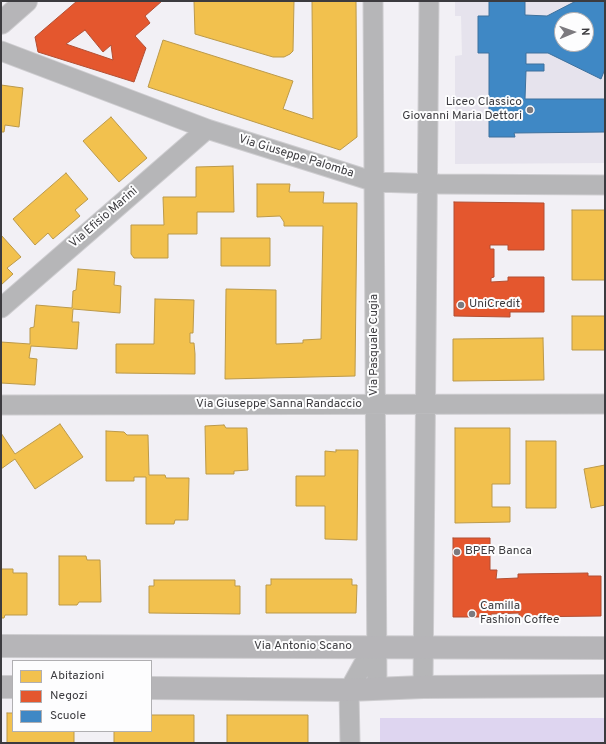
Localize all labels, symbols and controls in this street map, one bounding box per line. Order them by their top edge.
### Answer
north arrow [554,12,594,52]
text: N [578,27,592,36]
place label: Liceo Classico Giovanni Maria Dettori [402,96,522,124]
marker: Liceo Classico Giovanni Maria Dettori [525,105,535,115]
street label: Via Giuseppe Palomba [237,133,355,181]
street label: Via Efisio Marini [67,185,141,251]
street label: Via Pasquale Cugia [368,294,382,396]
place label: UniCredit [469,298,520,312]
marker: UniCredit [456,300,466,310]
street label: Via Giuseppe Sanna Randaccio [196,398,362,412]
place label: BPER Banca [465,545,532,559]
marker: BPER Banca [452,547,462,557]
place label: Camilla Fashion Coffee [480,600,559,628]
marker: Camilla Fashion Coffee [467,609,477,619]
street label: Via Antonio Scano [254,640,352,654]
legend [12,660,152,732]
text: Abitazioni [50,668,104,684]
text: Negozi [50,688,88,704]
text: Scuole [50,708,86,724]

